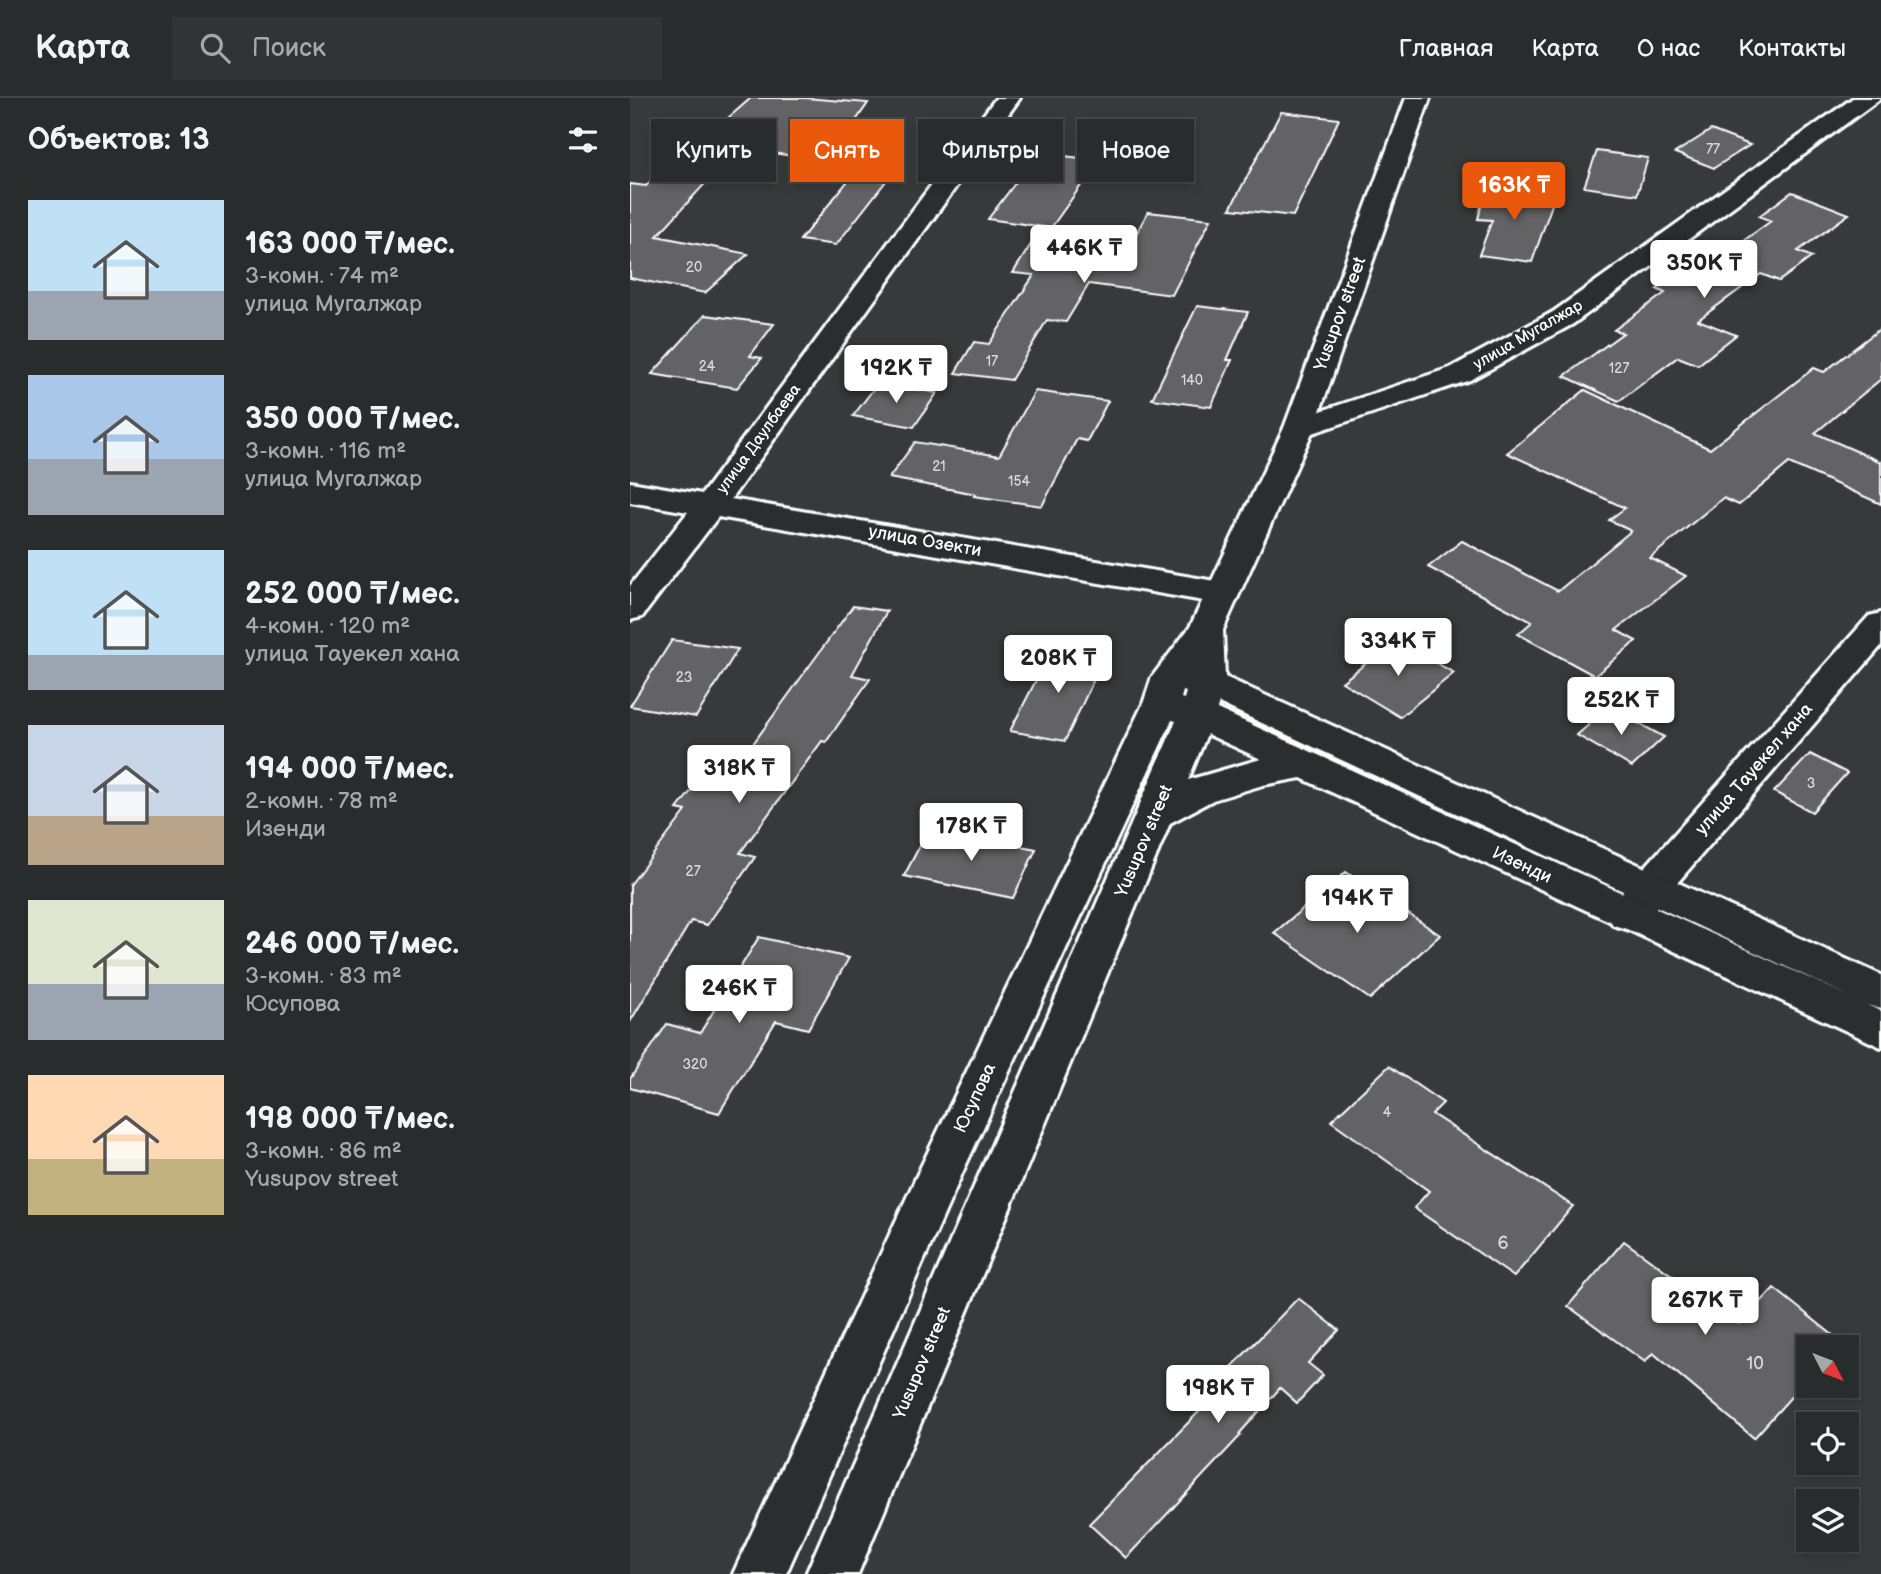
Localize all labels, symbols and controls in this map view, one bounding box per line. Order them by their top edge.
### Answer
search box [172,17,662,80]
text: Карта [35,28,130,68]
icon: search [196,29,234,67]
text: Поиск [252,33,326,64]
text: Главная [1399,34,1493,63]
text: Карта [1531,34,1599,63]
text: О нас [1637,34,1700,63]
text: Контакты [1738,34,1846,63]
chip: Купить [651,119,776,182]
chip: Снять [790,119,904,182]
chip: Фильтры [918,119,1063,182]
chip: Новое [1077,119,1194,182]
icon: filters [564,121,602,159]
text: Объектов: 13 [28,122,209,158]
house number: 77 [1706,141,1720,158]
pin: 163K ₸ [1457,162,1571,222]
text: 163K ₸ [1478,171,1550,199]
text: 163 000 ₸/мес. [245,226,455,262]
pin: 446K ₸ [1027,226,1141,285]
icon: home [84,228,168,312]
text: 446K ₸ [1046,234,1122,262]
pin: 350K ₸ [1647,240,1761,300]
text: 350K ₸ [1666,249,1742,277]
street label: Yusupov street [1309,254,1371,375]
house number: 20 [686,259,702,276]
text: 3-комн. · 74 m² [245,262,399,290]
text: улица Мугалжар [245,290,422,318]
street label: улица Мугалжар [1470,296,1586,374]
pin: 192K ₸ [839,345,953,405]
house number: 17 [986,353,998,370]
text: 192K ₸ [860,354,932,382]
house number: 24 [699,358,716,375]
house number: 127 [1609,360,1629,377]
house number: 140 [1181,372,1203,389]
street label: улица Даулбаева [713,380,805,497]
text: 350 000 ₸/мес. [245,401,460,437]
icon: home [84,403,168,487]
text: 3-комн. · 116 m² [245,437,406,465]
house number: 21 [932,458,946,475]
text: улица Мугалжар [245,465,422,493]
house number: 154 [1008,473,1030,490]
street label: улица Озекти [867,521,983,561]
text: 252 000 ₸/мес. [245,576,460,612]
icon: home [84,578,168,662]
text: 4-комн. · 120 m² [245,612,410,640]
pin: 334K ₸ [1341,618,1455,678]
text: 334K ₸ [1361,627,1435,655]
pin: 208K ₸ [1001,636,1115,695]
text: улица Тауекел хана [245,640,460,668]
text: 208K ₸ [1020,644,1096,672]
house number: 23 [676,669,692,686]
pin: 252K ₸ [1564,678,1678,737]
text: 252K ₸ [1583,686,1659,714]
street label: улица Тауекел хана [1691,698,1817,839]
pin: 318K ₸ [682,746,796,805]
text: 194 000 ₸/мес. [245,751,454,787]
icon: home [84,753,168,837]
text: 318K ₸ [703,754,775,782]
house number: 3 [1807,775,1815,792]
street label: Yusupov street [1110,781,1177,901]
text: 2-комн. · 78 m² [245,787,398,815]
pin: 178K ₸ [914,804,1028,863]
text: 178K ₸ [936,812,1006,840]
text: Изенди [245,815,326,843]
street label: Изенди [1489,842,1555,888]
house number: 27 [685,863,701,880]
pin: 194K ₸ [1300,876,1414,935]
text: 194K ₸ [1321,884,1393,912]
text: 246 000 ₸/мес. [245,926,459,962]
icon: home [84,928,168,1012]
text: 3-комн. · 83 m² [245,962,402,990]
pin: 246K ₸ [682,965,796,1025]
text: 246K ₸ [702,974,776,1002]
text: Юсупова [245,990,340,1018]
house number: 320 [682,1056,708,1073]
street label: Юсупова [950,1059,1000,1136]
text: 198 000 ₸/мес. [245,1101,455,1137]
icon: home [84,1103,168,1187]
house number: 4 [1383,1104,1392,1121]
text: 3-комн. · 86 m² [245,1137,402,1165]
text: Yusupov street [245,1165,398,1193]
house number: 6 [1498,1233,1509,1254]
pin: 267K ₸ [1648,1278,1762,1337]
text: 267K ₸ [1668,1286,1742,1314]
street label: Yusupov street [888,1303,955,1423]
north arrow [1796,1335,1858,1398]
map controls [1796,1335,1859,1552]
house number: 10 [1746,1353,1764,1374]
pin: 198K ₸ [1161,1366,1275,1425]
text: 198K ₸ [1182,1374,1254,1402]
button: locate [1796,1412,1859,1475]
button: layers [1796,1489,1859,1552]

